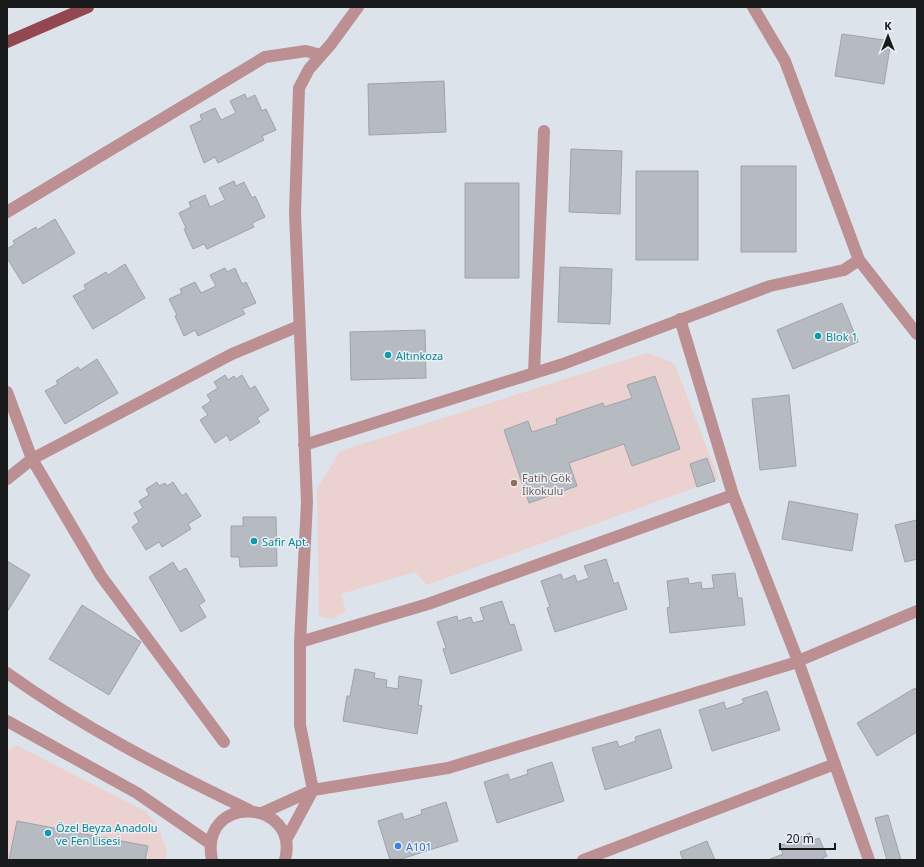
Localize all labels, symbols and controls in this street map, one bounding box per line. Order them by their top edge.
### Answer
north arrow [868,16,908,56]
text: K [884,18,892,33]
place label: Blok 1 [826,329,858,344]
marker: Blok 1 [813,331,823,341]
place label: Altınkoza [396,348,443,363]
marker: Altınkoza [383,350,393,360]
place label: Fatih Gök İlkokulu [522,470,571,498]
marker: Fatih Gök İlkokulu [509,478,519,488]
place label: Safir Apt. [262,534,309,549]
marker: Safir Apt. [249,536,259,546]
place label: Özel Beyza Anadolu ve Fen Lisesi [56,820,158,848]
scale bar [780,825,835,851]
marker: Özel Beyza Anadolu ve Fen Lisesi [43,828,53,838]
text: 20 m [786,830,814,847]
place label: A101 [406,839,432,854]
marker: A101 [393,841,403,851]

